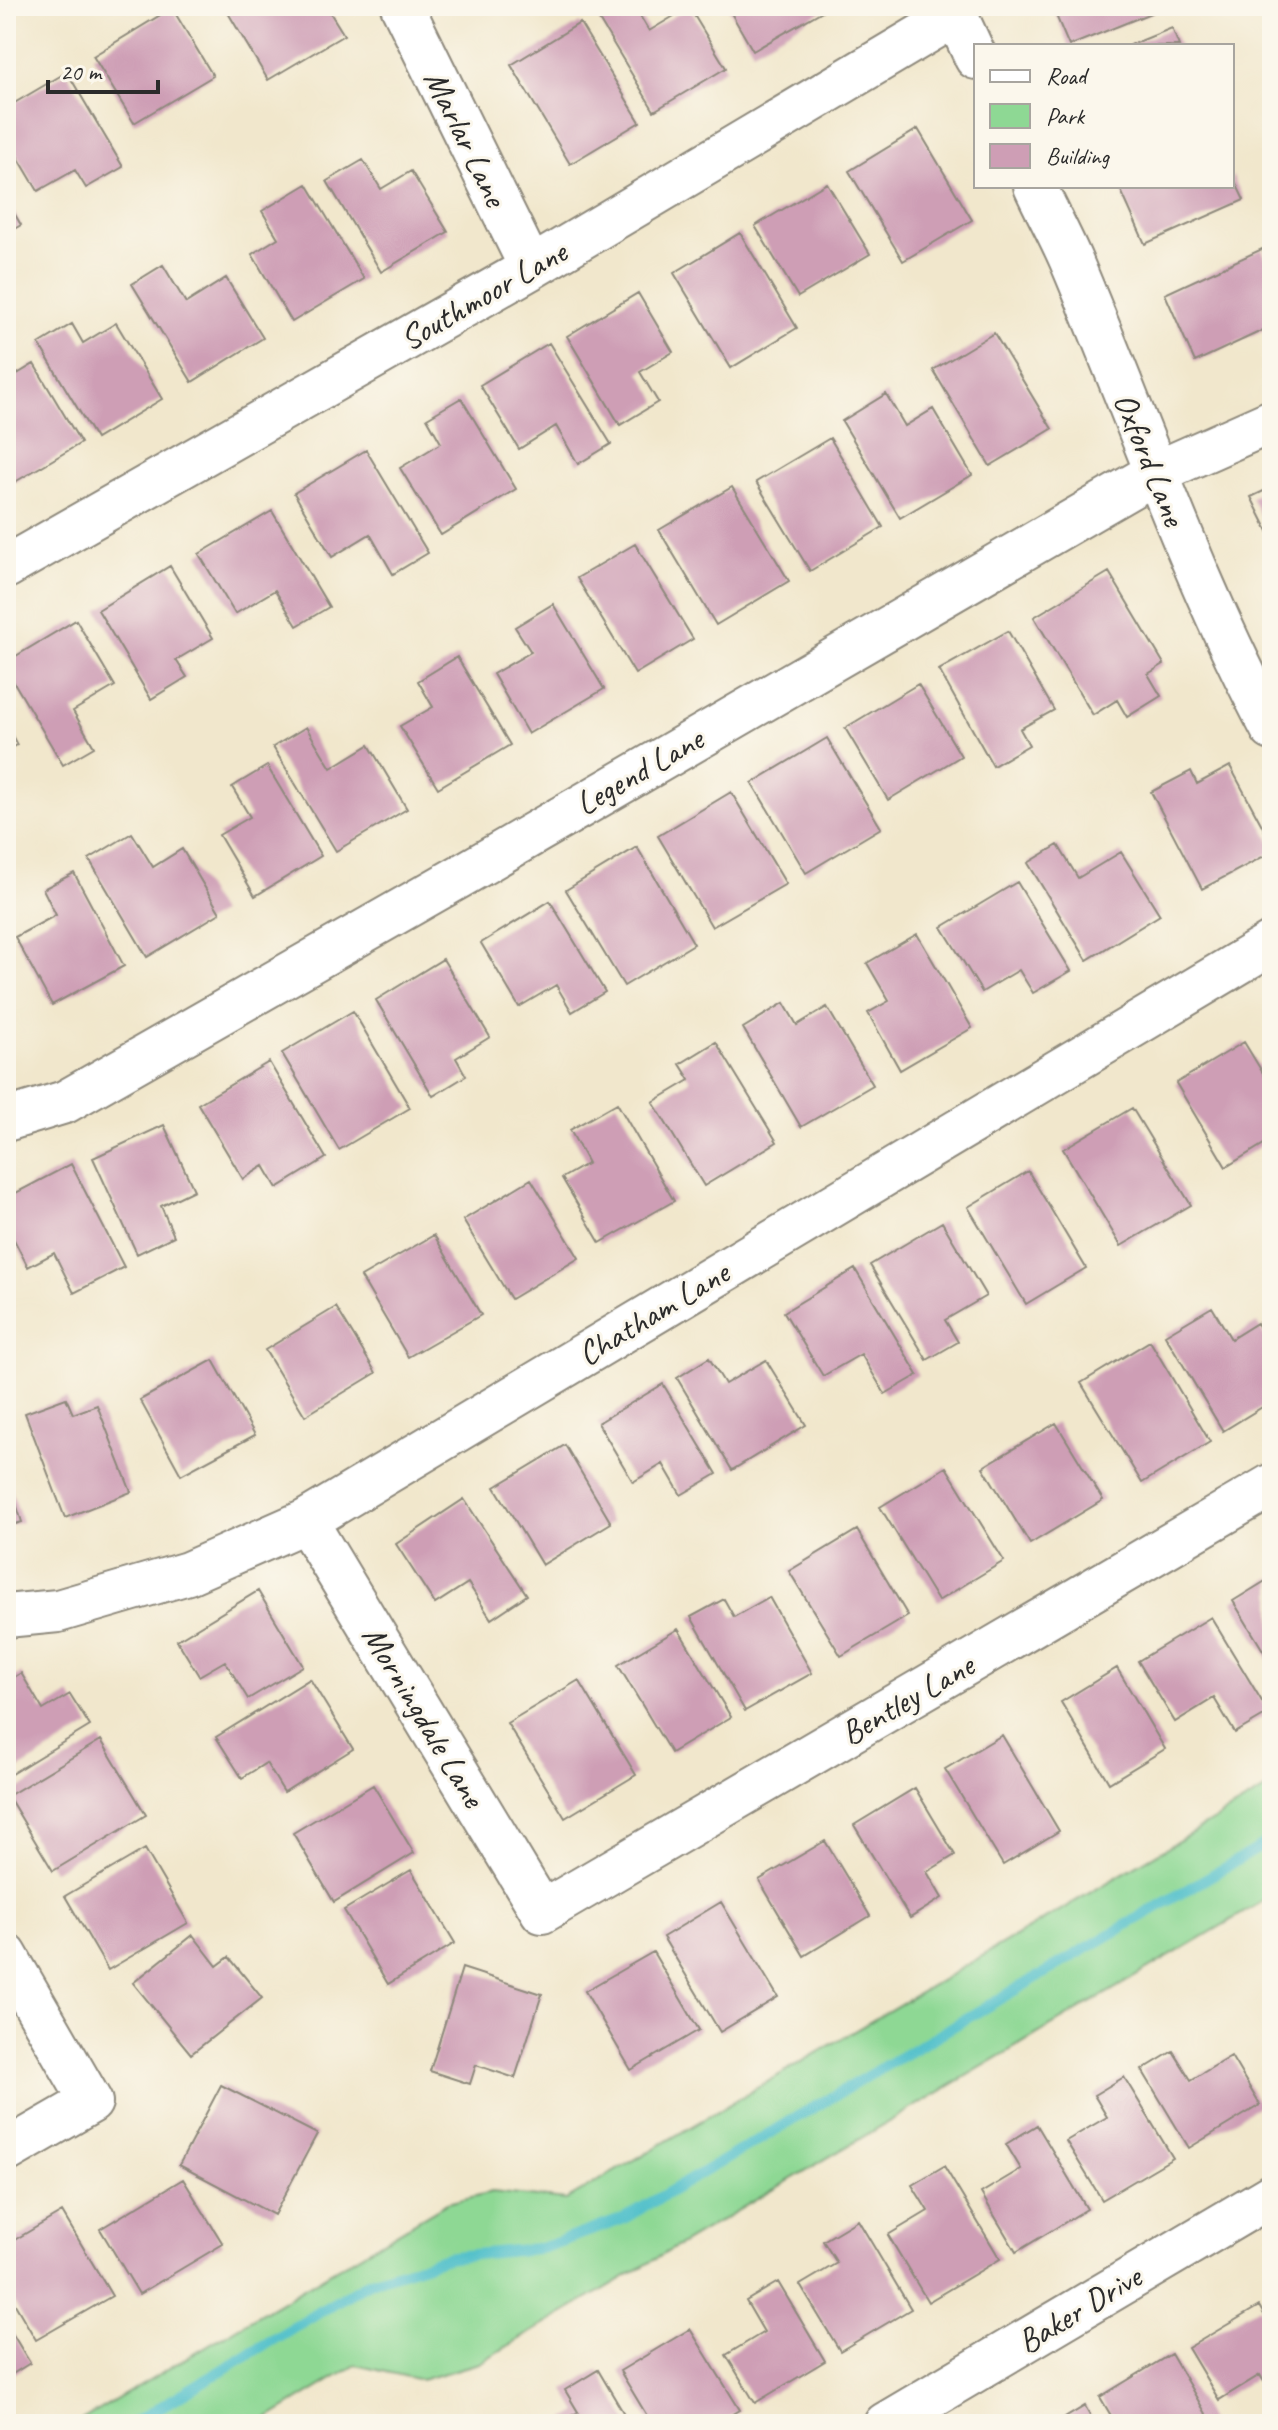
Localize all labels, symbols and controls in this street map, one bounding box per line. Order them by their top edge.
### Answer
scale bar [48,44,158,94]
legend [974,44,1234,188]
text: 20 m [60,57,103,87]
text: Road [1046,61,1090,91]
street label: Marlar Lane [415,63,519,216]
text: Park [1046,101,1086,131]
text: Building [1046,141,1111,171]
street label: Southmoor Lane [392,229,576,360]
street label: Oxford Lane [1104,386,1197,534]
street label: Legend Lane [567,716,713,825]
street label: Chatham Lane [569,1250,739,1375]
street label: Morningdale Lane [353,1617,496,1816]
street label: Bentley Lane [833,1642,984,1754]
street label: Baker Drive [1009,2254,1151,2363]

